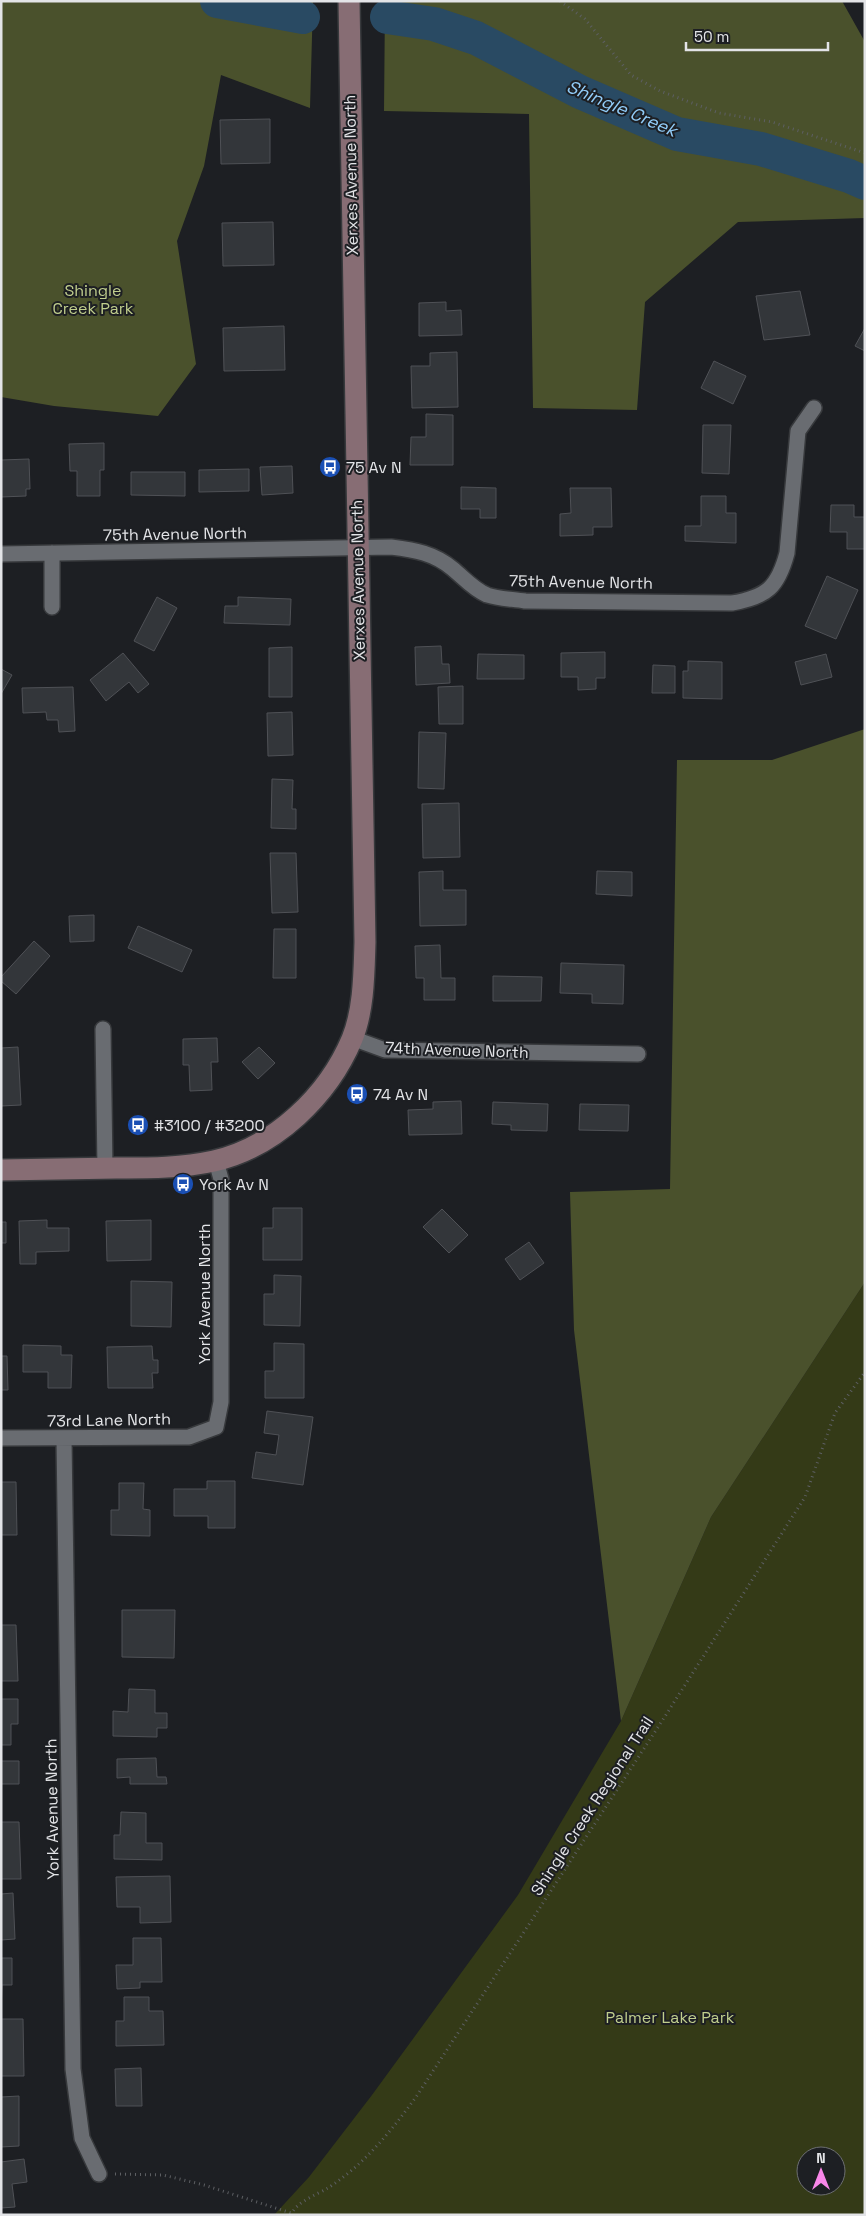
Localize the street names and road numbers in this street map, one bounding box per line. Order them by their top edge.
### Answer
street label: Xerxes Avenue North [339,95,363,255]
street label: Xerxes Avenue North [346,500,370,660]
street label: 75th Avenue North [103,522,247,546]
street label: 75th Avenue North [509,570,653,594]
street label: 74th Avenue North [385,1037,529,1063]
street label: York Avenue North [194,1223,215,1365]
street label: 73rd Lane North [47,1408,171,1432]
street label: Shingle Creek Regional Trail [526,1712,658,1900]
street label: York Avenue North [40,1738,64,1880]

